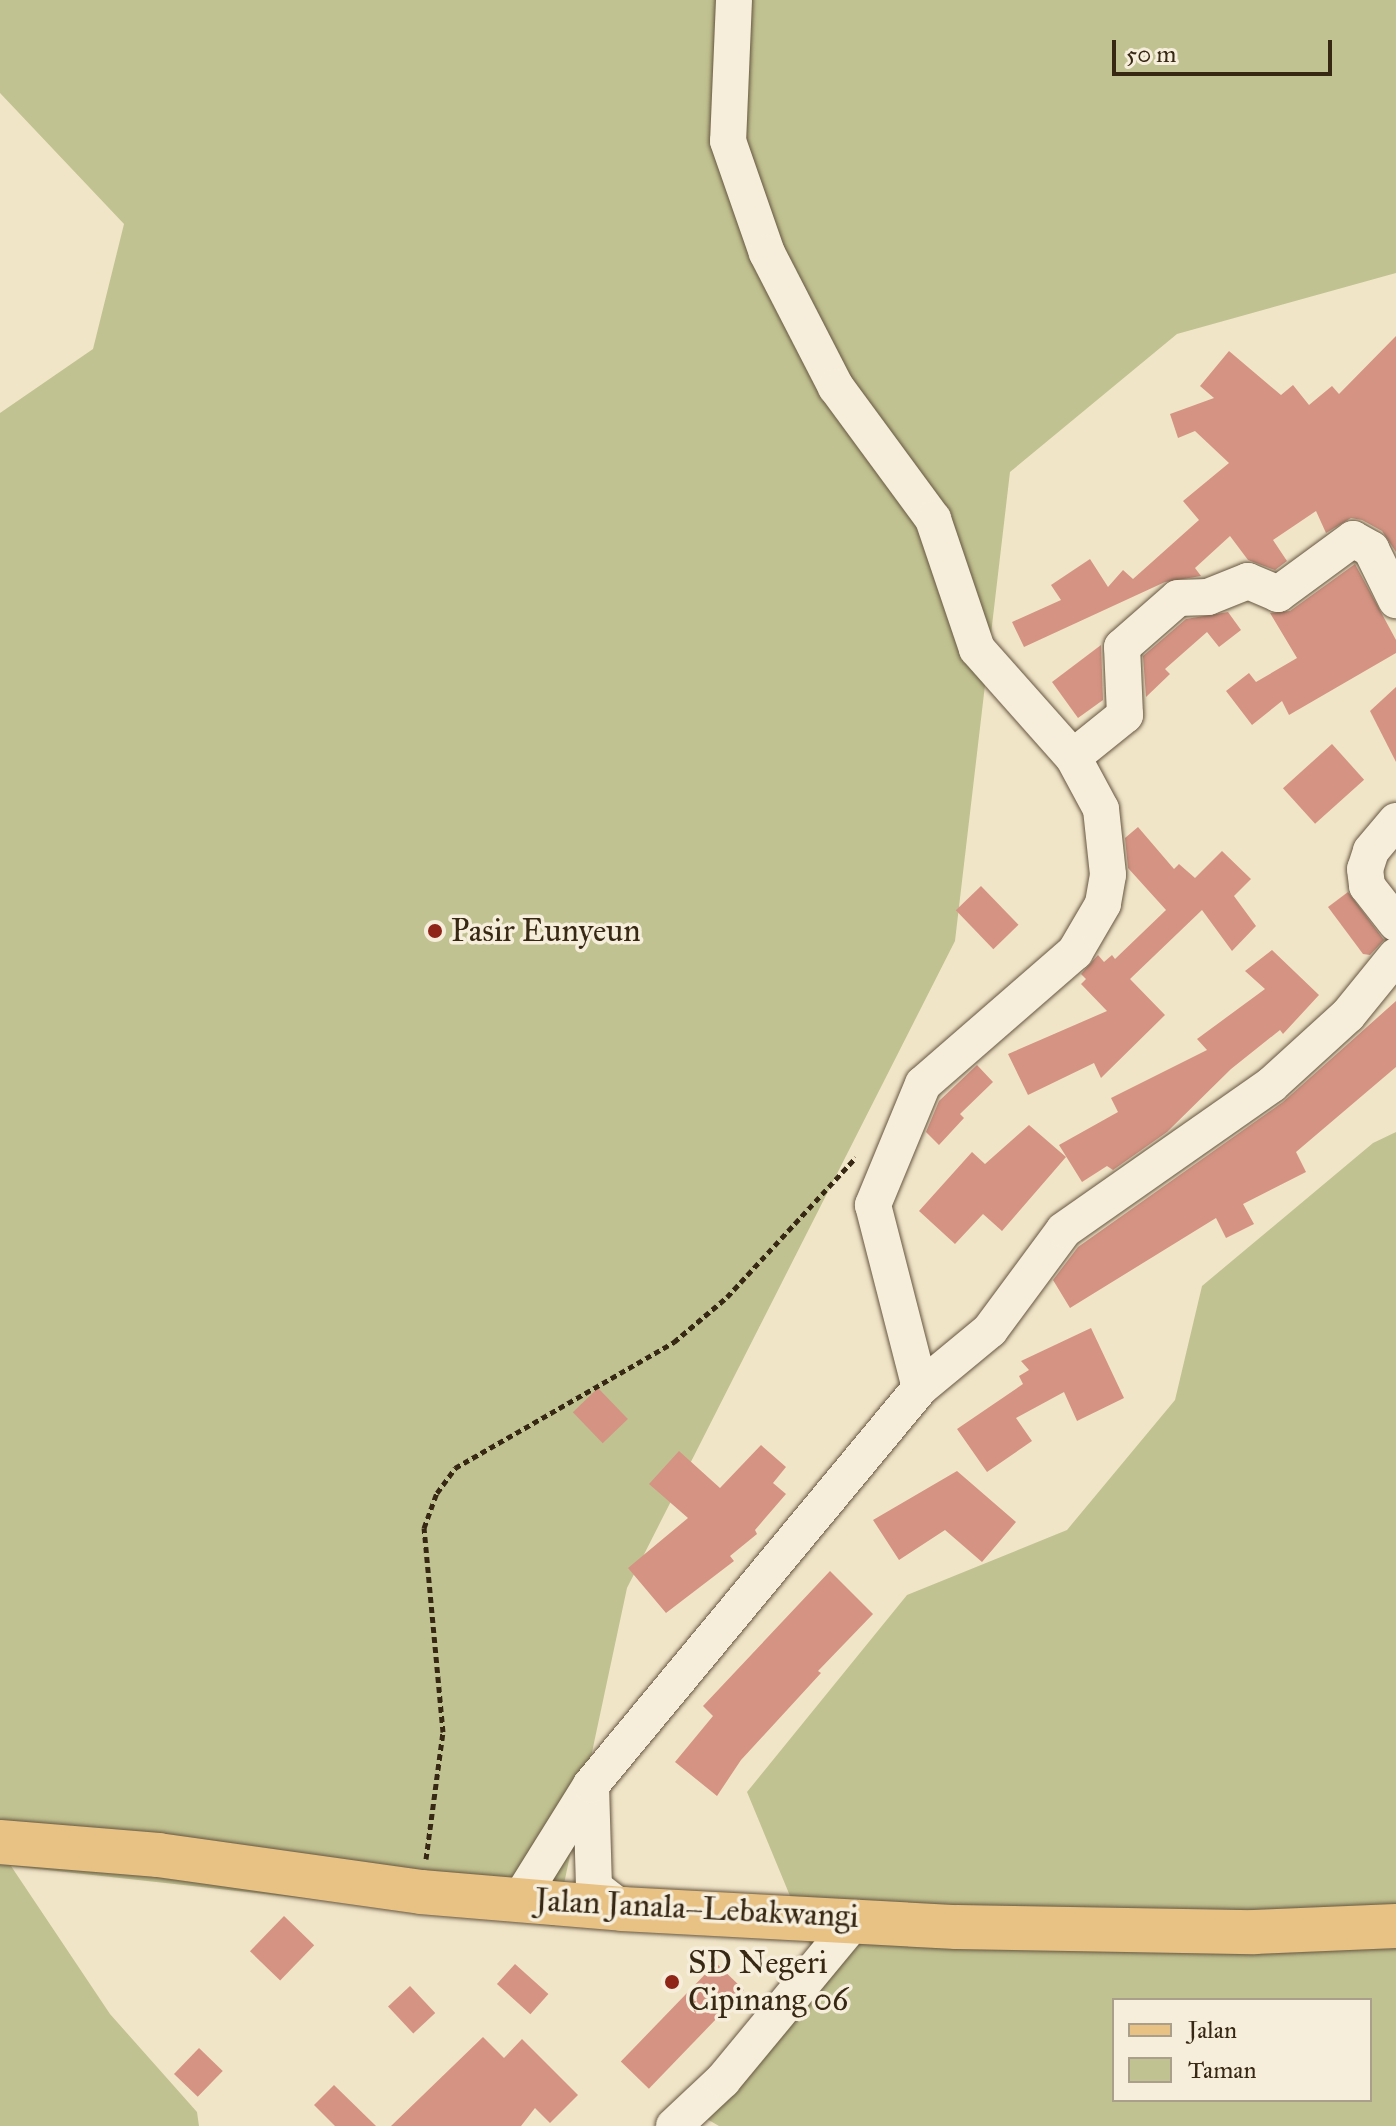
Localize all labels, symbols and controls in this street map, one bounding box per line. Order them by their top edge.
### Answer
scale bar [1116,24,1336,74]
text: 50 m [1126,39,1176,69]
place label: Pasir Eunyeun [451,912,641,950]
marker: Pasir Eunyeun [426,922,444,940]
street label: Jalan Janala–Lebakwangi [534,1881,860,1937]
place label: SD Negeri Cipinang 06 [688,1945,848,2020]
marker: SD Negeri Cipinang 06 [663,1973,681,1991]
legend [1112,1998,1372,2102]
text: Jalan [1188,2015,1237,2045]
text: Taman [1188,2055,1256,2085]

